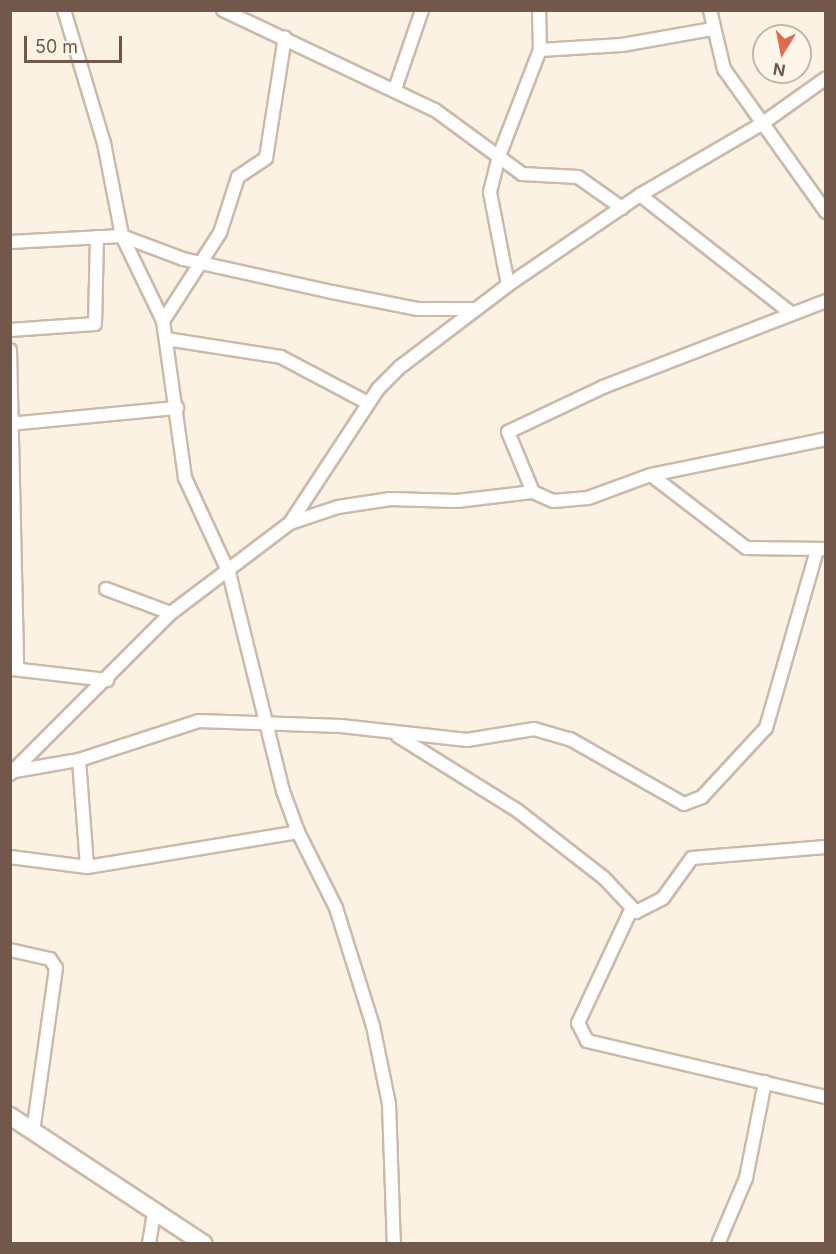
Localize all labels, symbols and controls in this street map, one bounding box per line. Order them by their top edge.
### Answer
scale bar [27,24,124,62]
north arrow [752,24,812,84]
text: 50 m [35,36,78,57]
text: N [771,59,787,81]

